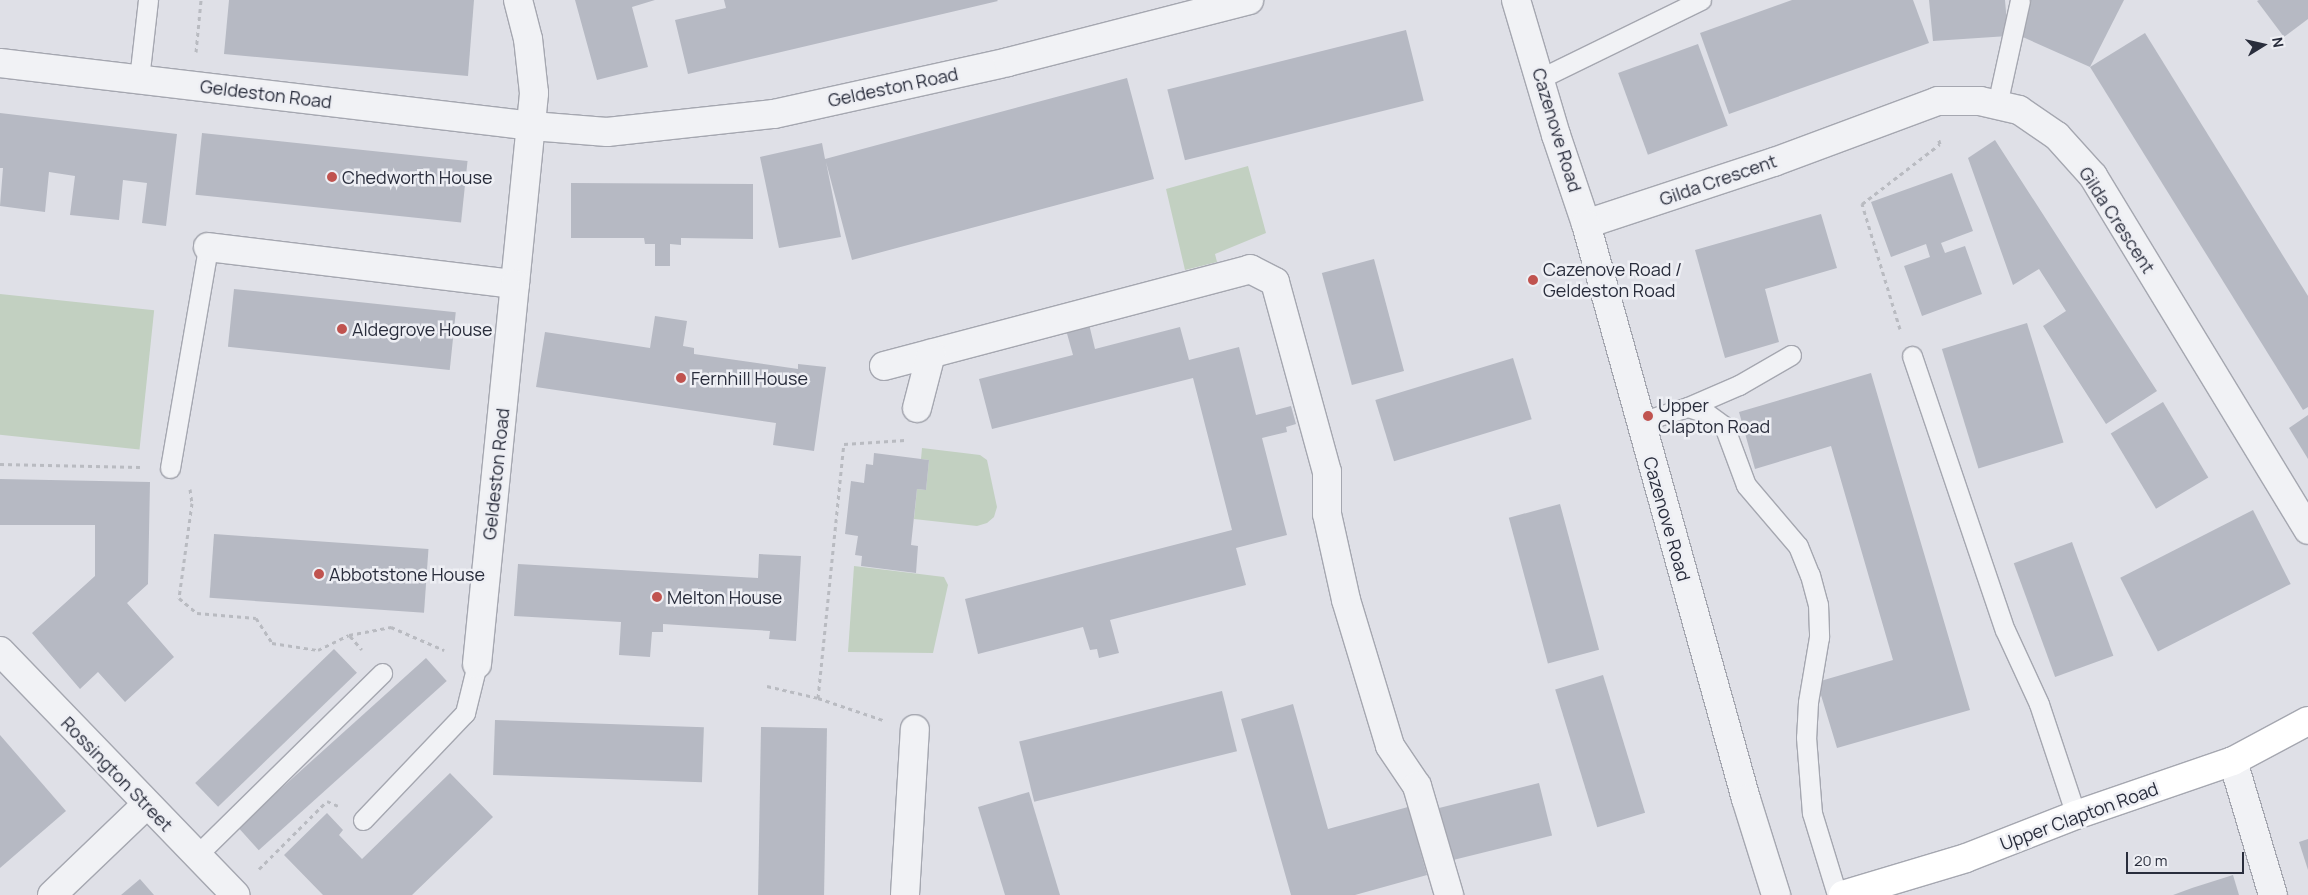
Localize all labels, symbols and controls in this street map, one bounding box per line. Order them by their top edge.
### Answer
north arrow [2238,20,2288,70]
text: N [2268,36,2288,49]
street label: Geldeston Road [826,63,960,111]
street label: Cazenove Road [1528,65,1586,195]
street label: Geldeston Road [199,75,333,113]
street label: Gilda Crescent [1657,150,1779,210]
street label: Gilda Crescent [2075,163,2159,277]
place label: Chedworth House [342,166,492,188]
marker: Chedworth House [326,171,338,183]
place label: Cazenove Road / Geldeston Road [1543,259,1682,302]
marker: Cazenove Road / Geldeston Road [1527,274,1539,286]
place label: Aldegrove House [352,318,493,340]
marker: Aldegrove House [336,323,348,335]
place label: Fernhill House [691,367,808,389]
marker: Fernhill House [675,372,687,384]
place label: Upper Clapton Road [1658,395,1770,438]
street label: Geldeston Road [478,407,514,541]
marker: Upper Clapton Road [1642,410,1654,422]
street label: Cazenove Road [1639,454,1695,584]
place label: Abbotstone House [329,563,485,585]
marker: Abbotstone House [313,568,325,580]
place label: Melton House [667,586,782,608]
marker: Melton House [651,591,663,603]
street label: Rossington Street [57,712,177,836]
street label: Upper Clapton Road [1997,777,2161,855]
scale bar [2128,842,2246,874]
text: 20 m [2134,850,2167,871]

